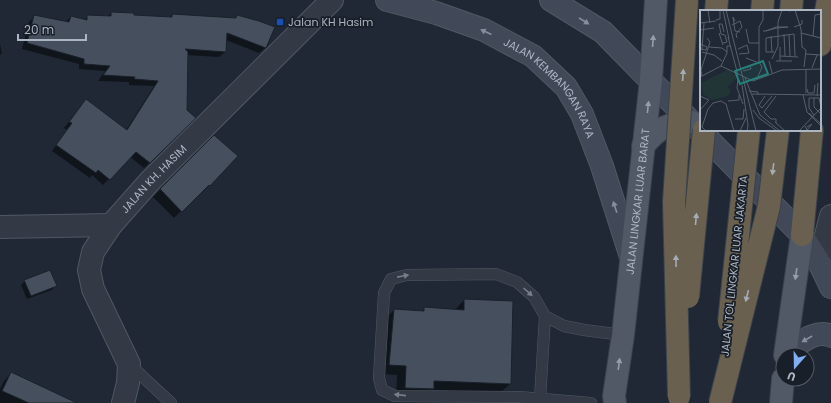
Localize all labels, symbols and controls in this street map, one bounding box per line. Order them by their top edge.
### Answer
inset map [700,10,821,131]
place label: Jalan KH Hasim [288,14,373,30]
scale bar [18,16,86,42]
marker: Jalan KH Hasim [275,17,285,27]
one-way arrow [578,17,590,24]
text: 20 m [24,21,54,38]
one-way arrow [481,29,492,35]
street label: JALAN KEMBANGAN RAYA [501,34,599,141]
one-way arrow [650,35,657,47]
one-way arrow [679,69,686,81]
one-way arrow [644,101,651,113]
street label: JALAN LINGKAR LUAR BARAT [622,128,654,276]
street label: JALAN KH. HASIM [117,141,190,217]
one-way arrow [770,163,776,175]
street label: JALAN TOL LINGKAR LUAR JAKARTA [717,174,752,357]
one-way arrow [612,200,618,212]
one-way arrow [692,213,699,225]
one-way arrow [672,255,679,267]
one-way arrow [793,268,800,280]
one-way arrow [397,273,409,279]
one-way arrow [523,287,533,296]
one-way arrow [743,290,749,302]
one-way arrow [801,336,813,343]
north arrow [775,347,815,387]
one-way arrow [616,358,622,370]
text: U [785,367,798,385]
one-way arrow [393,392,406,399]

